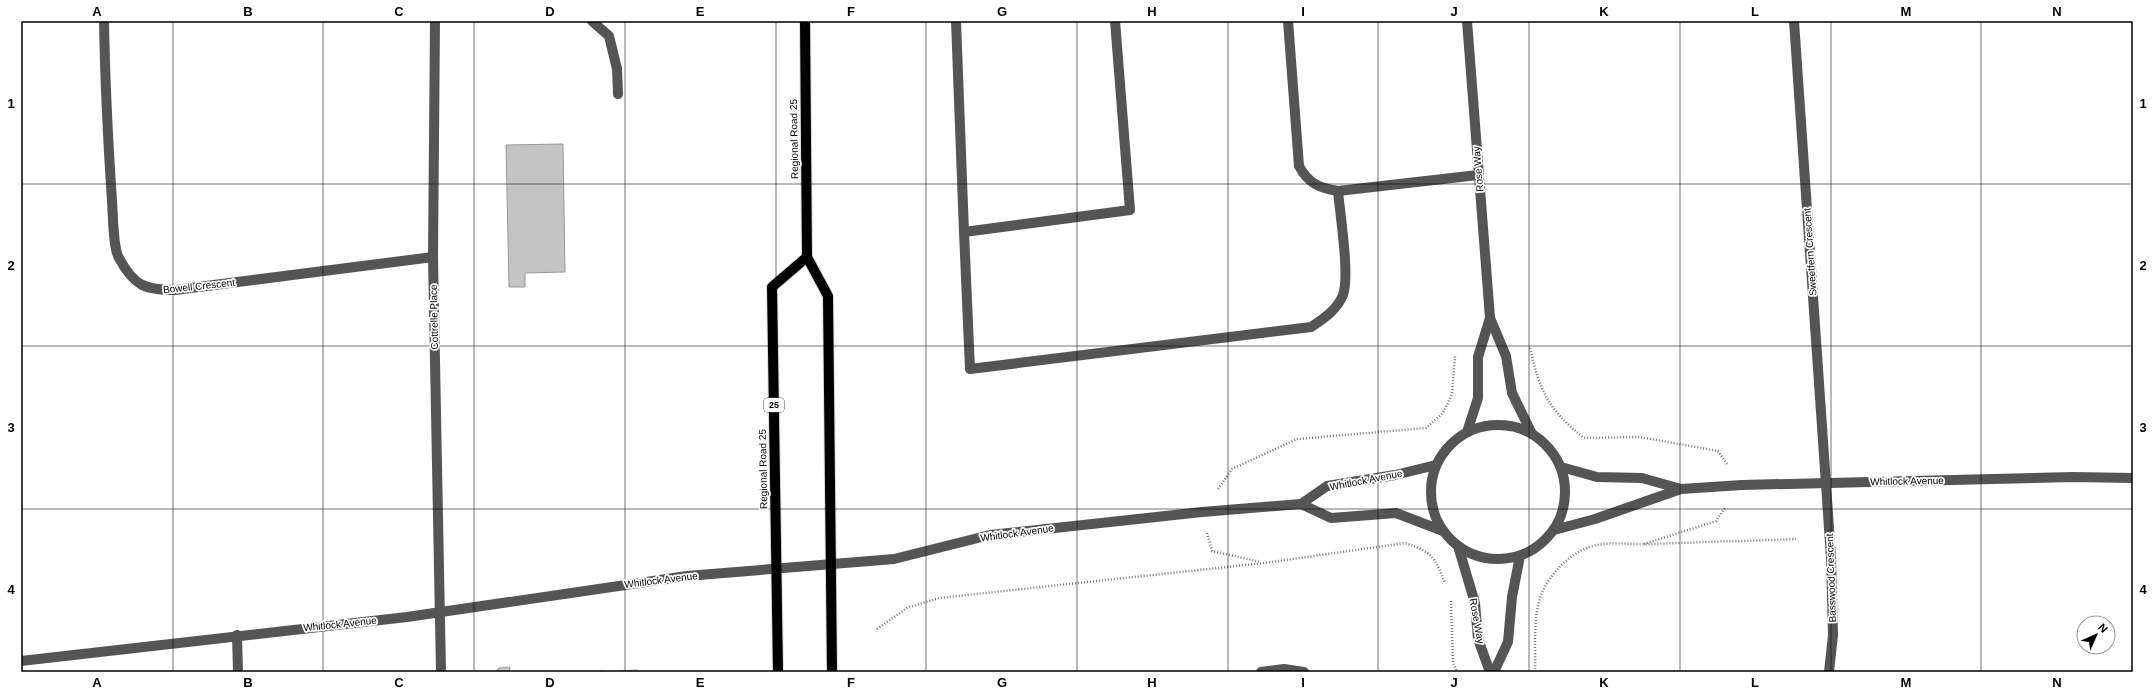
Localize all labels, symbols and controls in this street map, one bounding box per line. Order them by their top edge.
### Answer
text: A [92,4,102,19]
text: B [243,4,253,19]
text: C [394,4,404,19]
text: D [545,4,555,19]
text: E [696,4,705,19]
text: F [847,4,855,19]
text: G [997,4,1007,19]
text: H [1147,4,1157,19]
text: I [1301,4,1305,19]
text: J [1450,4,1458,19]
text: K [1599,4,1609,19]
text: L [1751,4,1759,19]
text: M [1901,4,1911,19]
text: N [2052,4,2062,19]
text: 1 [7,96,15,111]
text: 1 [2139,96,2147,111]
street label: Regional Road 25 [788,98,800,179]
street label: Rose Way [1471,146,1485,192]
street label: Sweetfern Crescent [1801,208,1819,296]
text: 2 [7,258,15,273]
text: 2 [2139,258,2147,273]
street label: Bowell Crescent [162,277,236,295]
street label: Cottrelle Place [428,284,440,350]
road number: 25 [764,398,784,412]
text: 3 [7,420,15,435]
text: 3 [2139,420,2147,435]
street label: Regional Road 25 [757,428,769,509]
street label: Whitlock Avenue [1329,467,1404,492]
street label: Whitlock Avenue [1870,475,1944,487]
street label: Whitlock Avenue [980,522,1055,544]
street label: Basswood Crescent [1824,533,1838,623]
street label: Whitlock Avenue [624,570,699,590]
text: 4 [7,582,15,597]
text: 4 [2139,582,2147,597]
street label: Rose Way [1468,598,1486,644]
street label: Whitlock Avenue [303,615,378,633]
north arrow [2076,615,2116,655]
text: N [2096,621,2110,635]
text: A [92,675,102,690]
text: B [243,675,253,690]
text: C [394,675,404,690]
text: D [545,675,555,690]
text: E [696,675,705,690]
text: F [847,675,855,690]
text: G [997,675,1007,690]
text: H [1147,675,1157,690]
text: I [1301,675,1305,690]
text: J [1450,675,1458,690]
text: K [1599,675,1609,690]
text: L [1751,675,1759,690]
text: M [1901,675,1911,690]
text: N [2052,675,2062,690]

